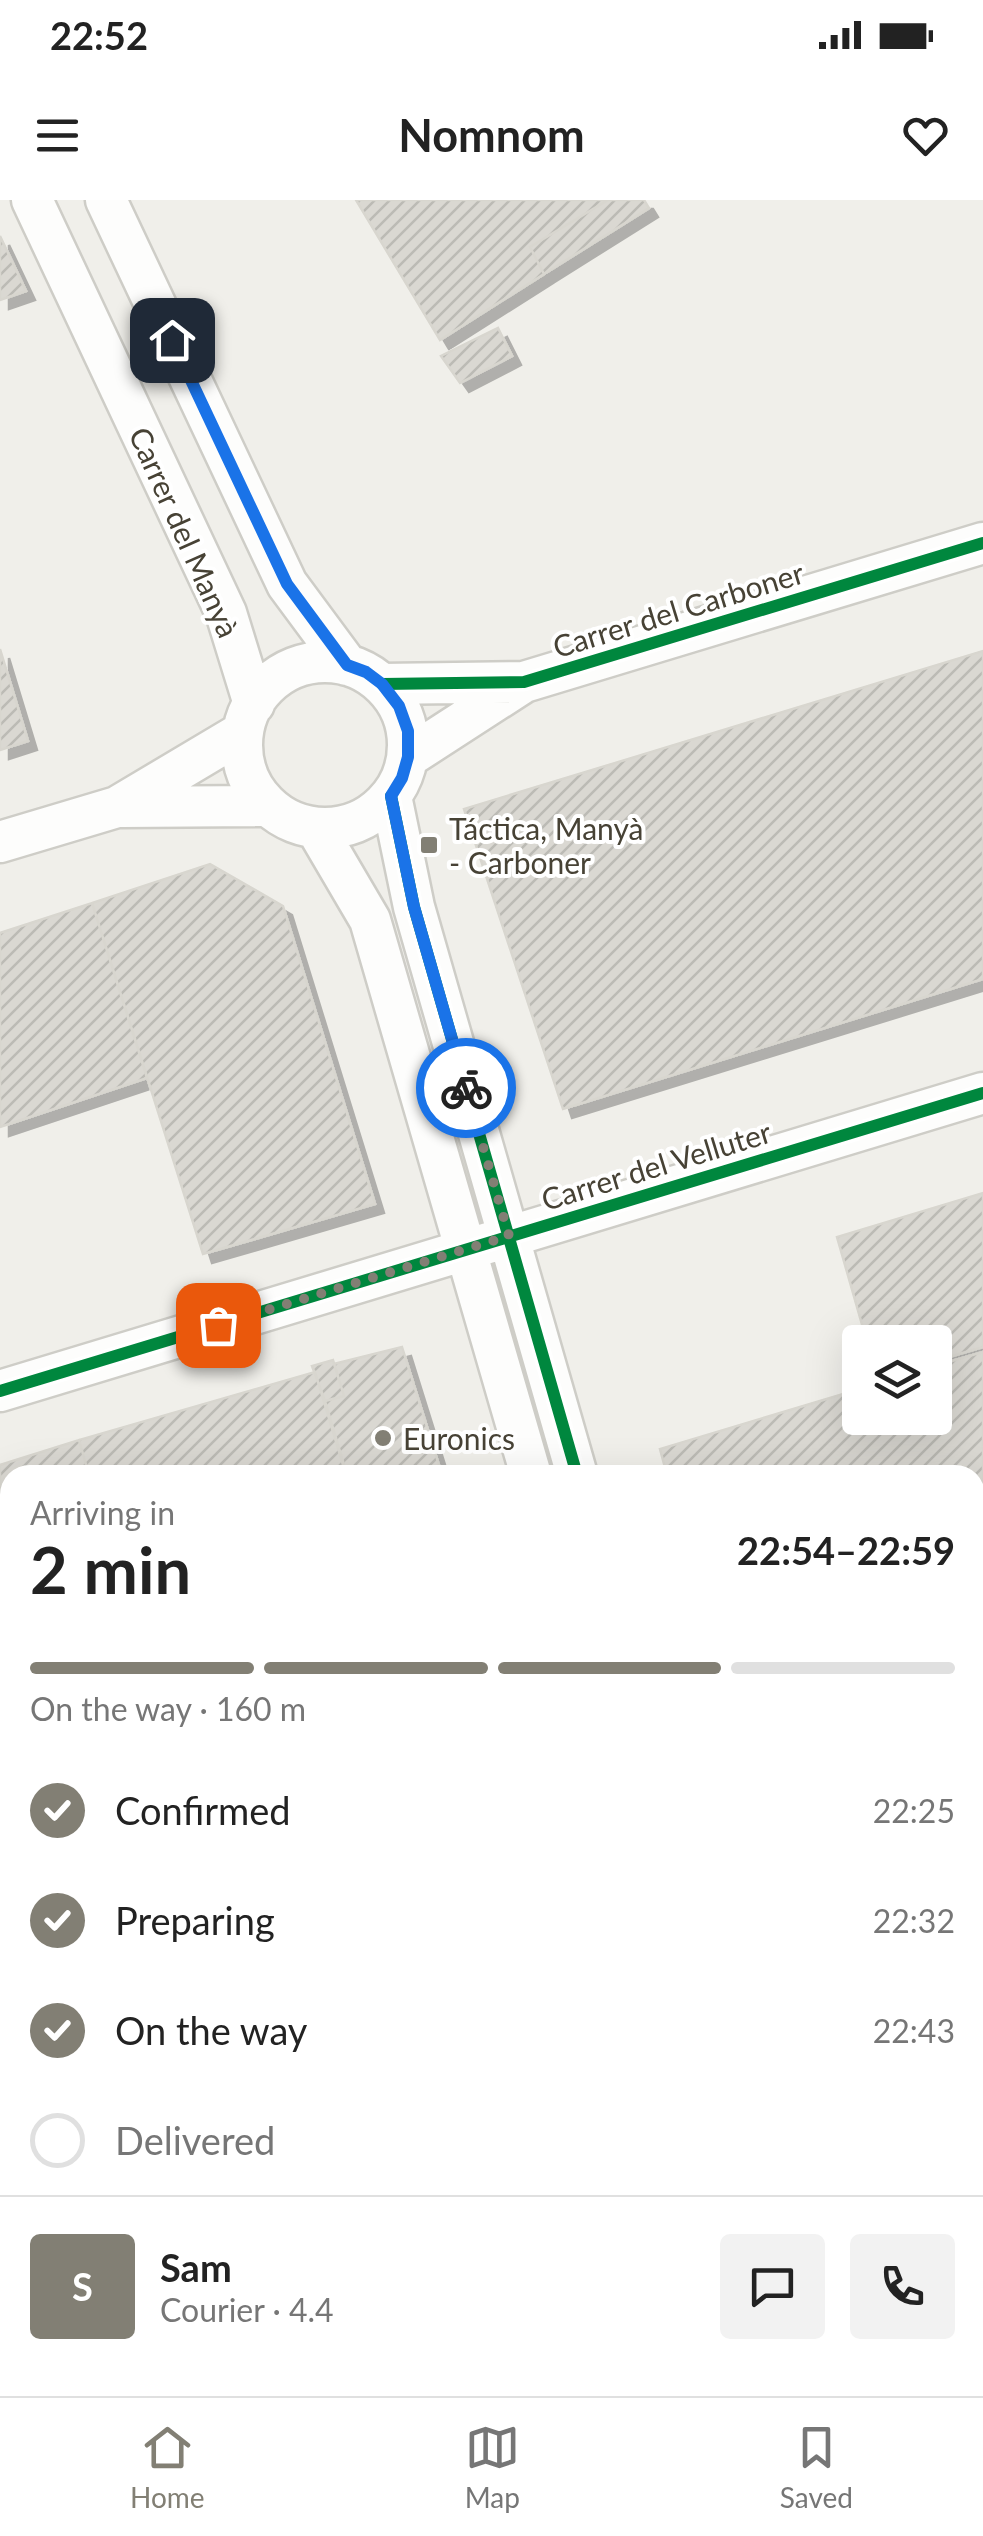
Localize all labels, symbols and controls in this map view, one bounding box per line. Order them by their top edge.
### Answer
text: 22:52 [50,12,148,58]
icon: menu [30,108,85,163]
text: Nomnom [398,108,585,162]
icon: heart [898,108,953,163]
pin [130,298,215,383]
icon: home [145,313,200,368]
street label: Carrer del Manyà [123,421,247,643]
street label: Carrer del Carboner [548,554,808,664]
place label: Táctica, Manyà - Carboner [449,810,644,880]
marker: Táctica, Manyà - Carboner [418,834,440,856]
courier [416,1038,516,1138]
icon: bike [439,1061,494,1116]
street label: Carrer del Velluter [537,1113,775,1217]
pin [176,1283,261,1368]
icon: bag [191,1298,246,1353]
map controls [842,1325,952,1435]
button: layers [842,1325,952,1435]
place label: Euronics [403,1420,515,1456]
marker: Euronics [372,1427,394,1449]
text: Arriving in [30,1493,175,1532]
text: 22:54–22:59 [737,1527,955,1573]
text: 2 min [30,1530,191,1608]
text: On the way · 160 m [30,1689,306,1728]
icon: check [30,1783,85,1838]
text: Confirmed [115,1787,291,1833]
text: 22:25 [873,1791,955,1830]
icon: check [30,1893,85,1948]
text: Preparing [115,1897,275,1943]
text: 22:32 [873,1901,955,1940]
icon: check [30,2003,85,2058]
text: On the way [115,2007,307,2053]
text: 22:43 [873,2011,955,2050]
text: Delivered [115,2117,275,2163]
button: chat [720,2234,825,2339]
button: phone [850,2234,955,2339]
text: Sam [160,2244,232,2290]
text: S [72,2263,93,2309]
text: Courier · 4.4 [160,2290,334,2329]
tab: Home [130,2420,205,2514]
tab: Map [465,2420,520,2514]
tab: Saved [780,2420,853,2514]

